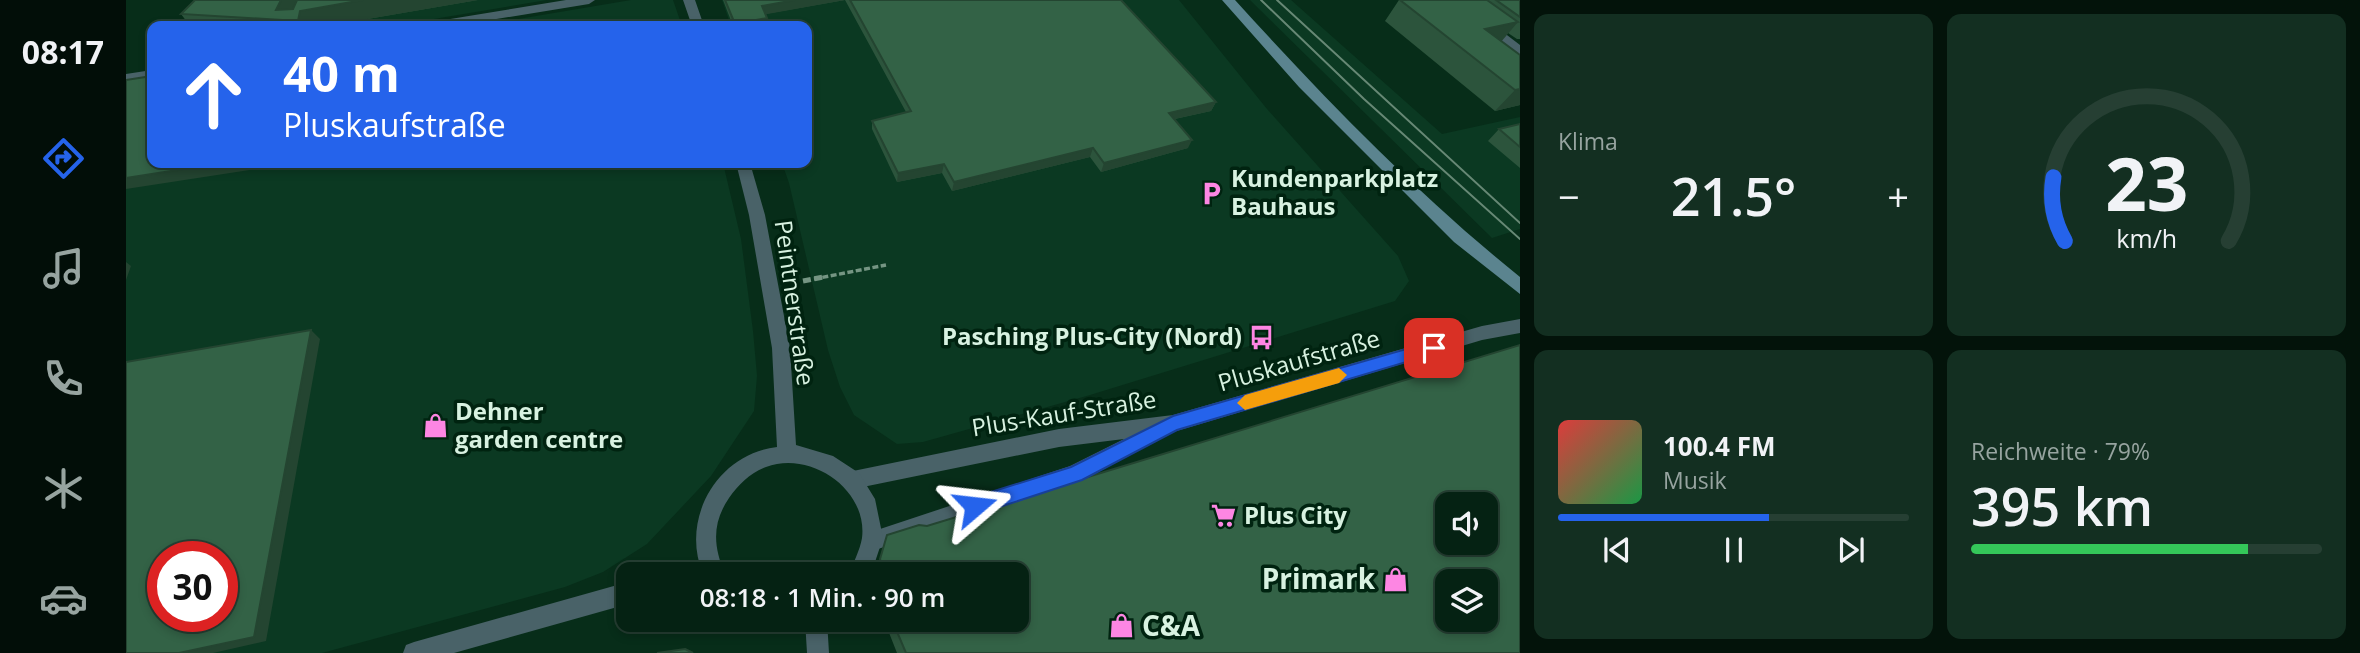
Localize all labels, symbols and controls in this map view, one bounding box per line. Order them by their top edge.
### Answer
text: 08:17 [22,30,104,73]
text: 40 m [283,40,400,106]
icon: ahead [168,49,259,140]
text: Pluskaufstraße [283,103,506,146]
text: Klima [1558,125,1618,157]
text: 23 [2105,133,2188,232]
icon: directions [39,134,88,183]
text: 21.5° [1671,160,1796,231]
place label: Kundenparkplatz Bauhaus [1231,161,1438,222]
text: − [1558,170,1580,222]
text: + [1887,170,1909,222]
parking icon: Kundenparkplatz Bauhaus [1197,179,1225,207]
street label: Peintnerstraße [768,218,823,388]
text: km/h [2116,221,2177,255]
icon: music [39,244,88,293]
pin [1404,318,1464,378]
place label: Pasching Plus-City (Nord) [942,319,1242,352]
street label: Pluskaufstraße [1214,321,1383,398]
bus stop icon: Pasching Plus-City (Nord) [1248,323,1276,351]
icon: arrive [1415,329,1453,367]
icon: phone [39,354,88,403]
street label: Plus-Kauf-Straße [969,382,1158,443]
place label: Dehner garden centre [455,394,623,455]
shop icon: Dehner garden centre [421,412,449,440]
text: 100.4 FM [1663,428,1775,464]
text: Reichweite · 79% [1971,435,2150,467]
icon: climate [39,464,88,513]
text: Musik [1663,464,1727,496]
position arrow [938,469,1012,543]
text: 395 km [1971,470,2153,541]
map controls [1435,492,1498,632]
button: sound [1435,492,1498,555]
place label: Plus City [1244,498,1347,531]
supermarket icon: Plus City [1210,502,1238,530]
icon: previous [1598,531,1636,569]
icon: pause [1715,531,1753,569]
icon: next [1832,531,1870,569]
speed limit sign: 30 [147,541,238,632]
place label: Primark [1262,559,1376,597]
shop icon: Primark [1381,565,1409,593]
button: layers [1435,569,1498,632]
icon: car [39,574,88,623]
text: 08:18 · 1 Min. · 90 m [700,579,945,615]
place label: C&A [1142,606,1201,644]
shop icon: C&A [1108,612,1136,640]

